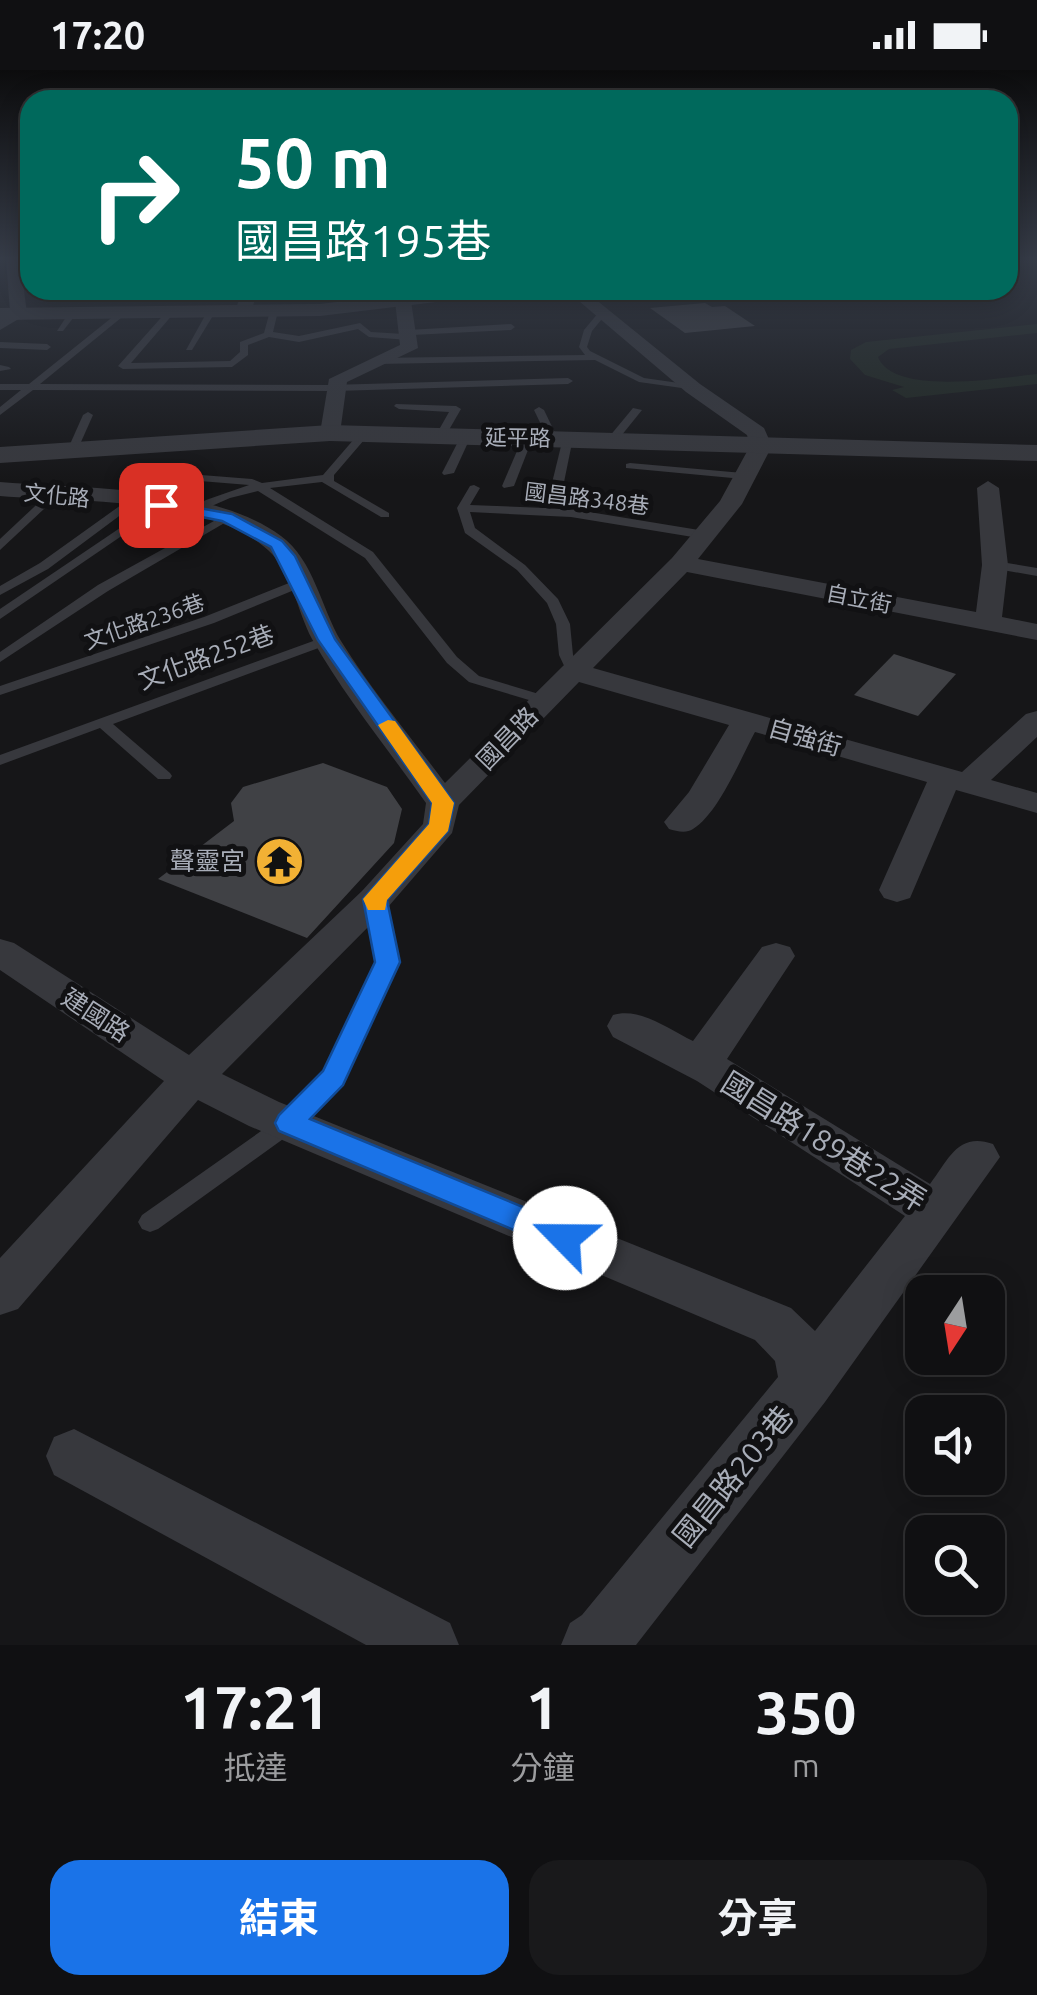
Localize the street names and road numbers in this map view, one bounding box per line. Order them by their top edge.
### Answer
street label: 延平路 [485,424,551,450]
street label: 國昌路348巷 [523,478,651,518]
street label: 文化路 [23,479,91,511]
street label: 自立街 [824,579,894,617]
street label: 文化路236巷 [81,589,207,653]
street label: 文化路252巷 [134,620,278,694]
street label: 國昌路 [471,701,543,775]
street label: 自強街 [765,713,845,761]
street label: 建國路 [57,983,135,1047]
street label: 國昌路189巷22弄 [716,1064,932,1218]
street label: 國昌路203巷 [666,1399,800,1553]

